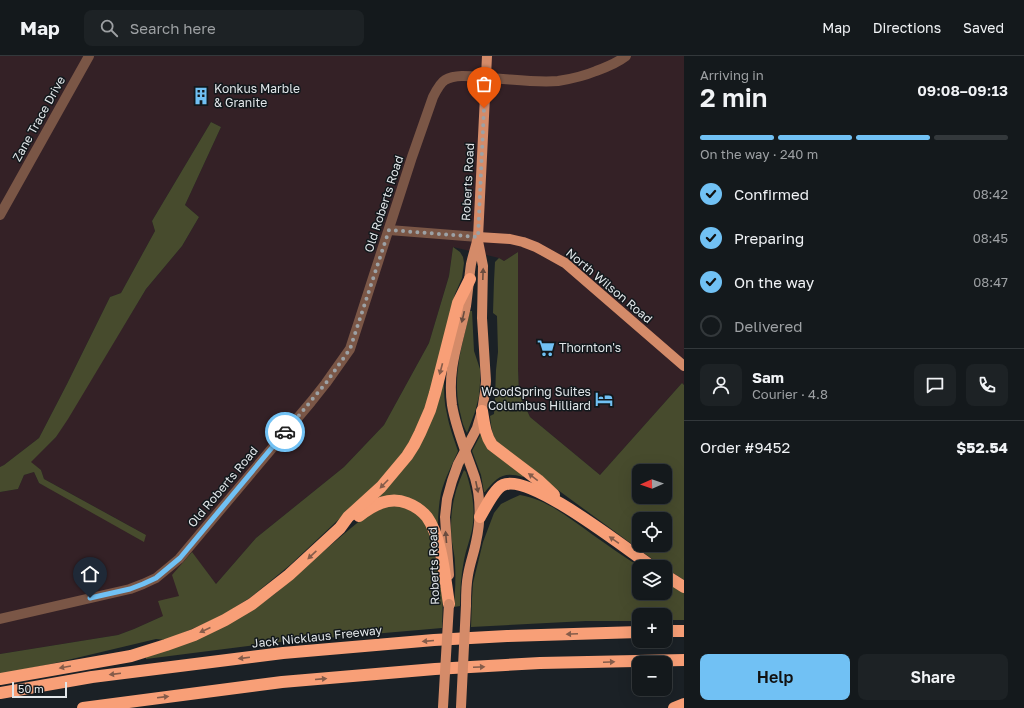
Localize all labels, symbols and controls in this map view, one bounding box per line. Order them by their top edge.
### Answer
search box [84,10,364,46]
text: Map [20,16,60,39]
icon: search [98,17,120,39]
text: Search here [130,19,216,37]
text: Map [822,19,851,36]
text: Directions [873,19,941,36]
text: Saved [963,19,1004,36]
pin [467,67,501,108]
text: Arriving in [700,67,764,83]
street label: Zane Trace Drive [9,73,68,164]
icon: bag [473,73,495,95]
place label: Konkus Marble & Granite [214,81,300,110]
text: 09:08–09:13 [917,81,1008,99]
text: 2 min [700,82,768,113]
building icon: Konkus Marble & Granite [191,86,211,106]
street label: Roberts Road [458,143,477,221]
text: On the way · 240 m [700,146,818,162]
street label: Old Roberts Road [361,153,406,254]
icon: check [700,183,722,205]
text: Confirmed [734,185,809,203]
text: 08:42 [973,186,1008,202]
icon: check [700,227,722,249]
text: Preparing [734,229,804,247]
text: 08:45 [973,230,1008,246]
street label: North Wilson Road [563,245,656,326]
one-way arrow [480,267,486,280]
icon: check [700,271,722,293]
text: On the way [734,273,814,291]
text: 08:47 [973,274,1008,290]
one-way arrow [460,311,466,323]
text: Delivered [734,317,802,335]
supermarket icon: Thornton's [536,338,556,358]
place label: Thornton's [559,340,621,355]
one-way arrow [438,364,444,376]
button: person [700,364,742,406]
button: chat [914,364,956,406]
button: phone [966,364,1008,406]
text: Sam [752,368,784,386]
place label: WoodSpring Suites Columbus Hilliard [481,384,591,413]
text: Courier · 4.8 [752,386,828,402]
hotel icon: WoodSpring Suites Columbus Hilliard [594,389,614,409]
courier [265,412,305,452]
icon: car [274,421,296,443]
text: Order #9452 [700,438,790,456]
text: $52.54 [956,438,1008,456]
street label: Old Roberts Road [184,443,261,530]
north arrow [632,464,672,504]
map controls [632,464,672,696]
one-way arrow [528,472,539,481]
one-way arrow [379,479,389,489]
one-way arrow [475,481,481,493]
button: locate [632,512,672,552]
street label: Roberts Road [425,527,442,605]
one-way arrow [443,531,450,543]
one-way arrow [609,536,620,544]
one-way arrow [307,550,316,559]
pin [73,557,107,598]
button: layers [632,560,672,600]
icon: home [79,563,101,585]
button: + [632,608,672,648]
street label: Jack Nicklaus Freeway [251,622,383,651]
one-way arrow [200,627,211,633]
one-way arrow [565,631,578,637]
one-way arrow [422,637,434,644]
button: Help [700,654,850,700]
button: Share [858,654,1008,700]
one-way arrow [238,655,250,661]
button: − [632,656,672,696]
one-way arrow [603,658,615,665]
one-way arrow [473,663,485,670]
one-way arrow [59,664,71,670]
one-way arrow [109,671,121,677]
one-way arrow [315,675,327,682]
scale bar [12,680,67,699]
text: 50 m [18,682,44,695]
one-way arrow [157,694,169,700]

